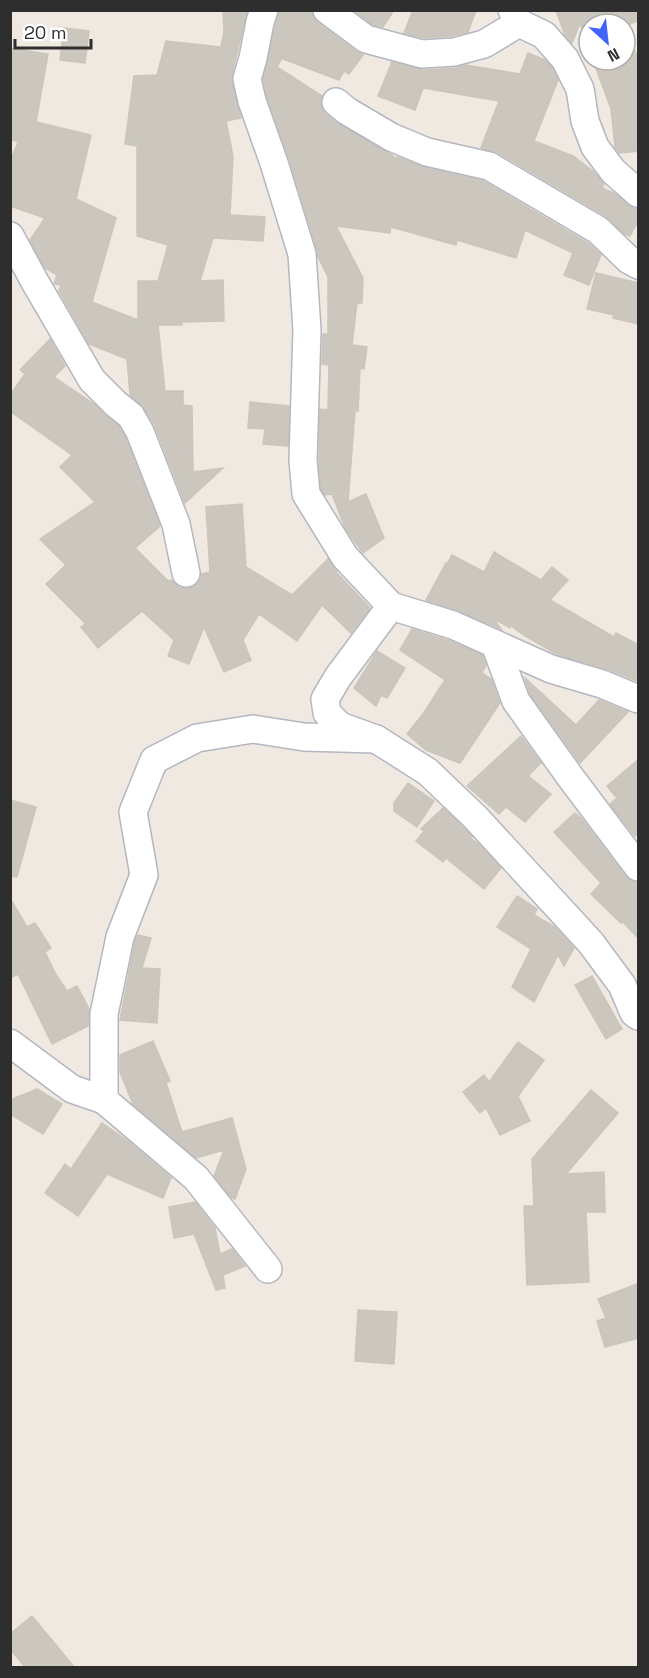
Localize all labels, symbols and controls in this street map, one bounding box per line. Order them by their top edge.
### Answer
scale bar [15,12,92,50]
north arrow [577,12,637,72]
text: 20 m [24,21,67,44]
text: N [604,43,623,67]

